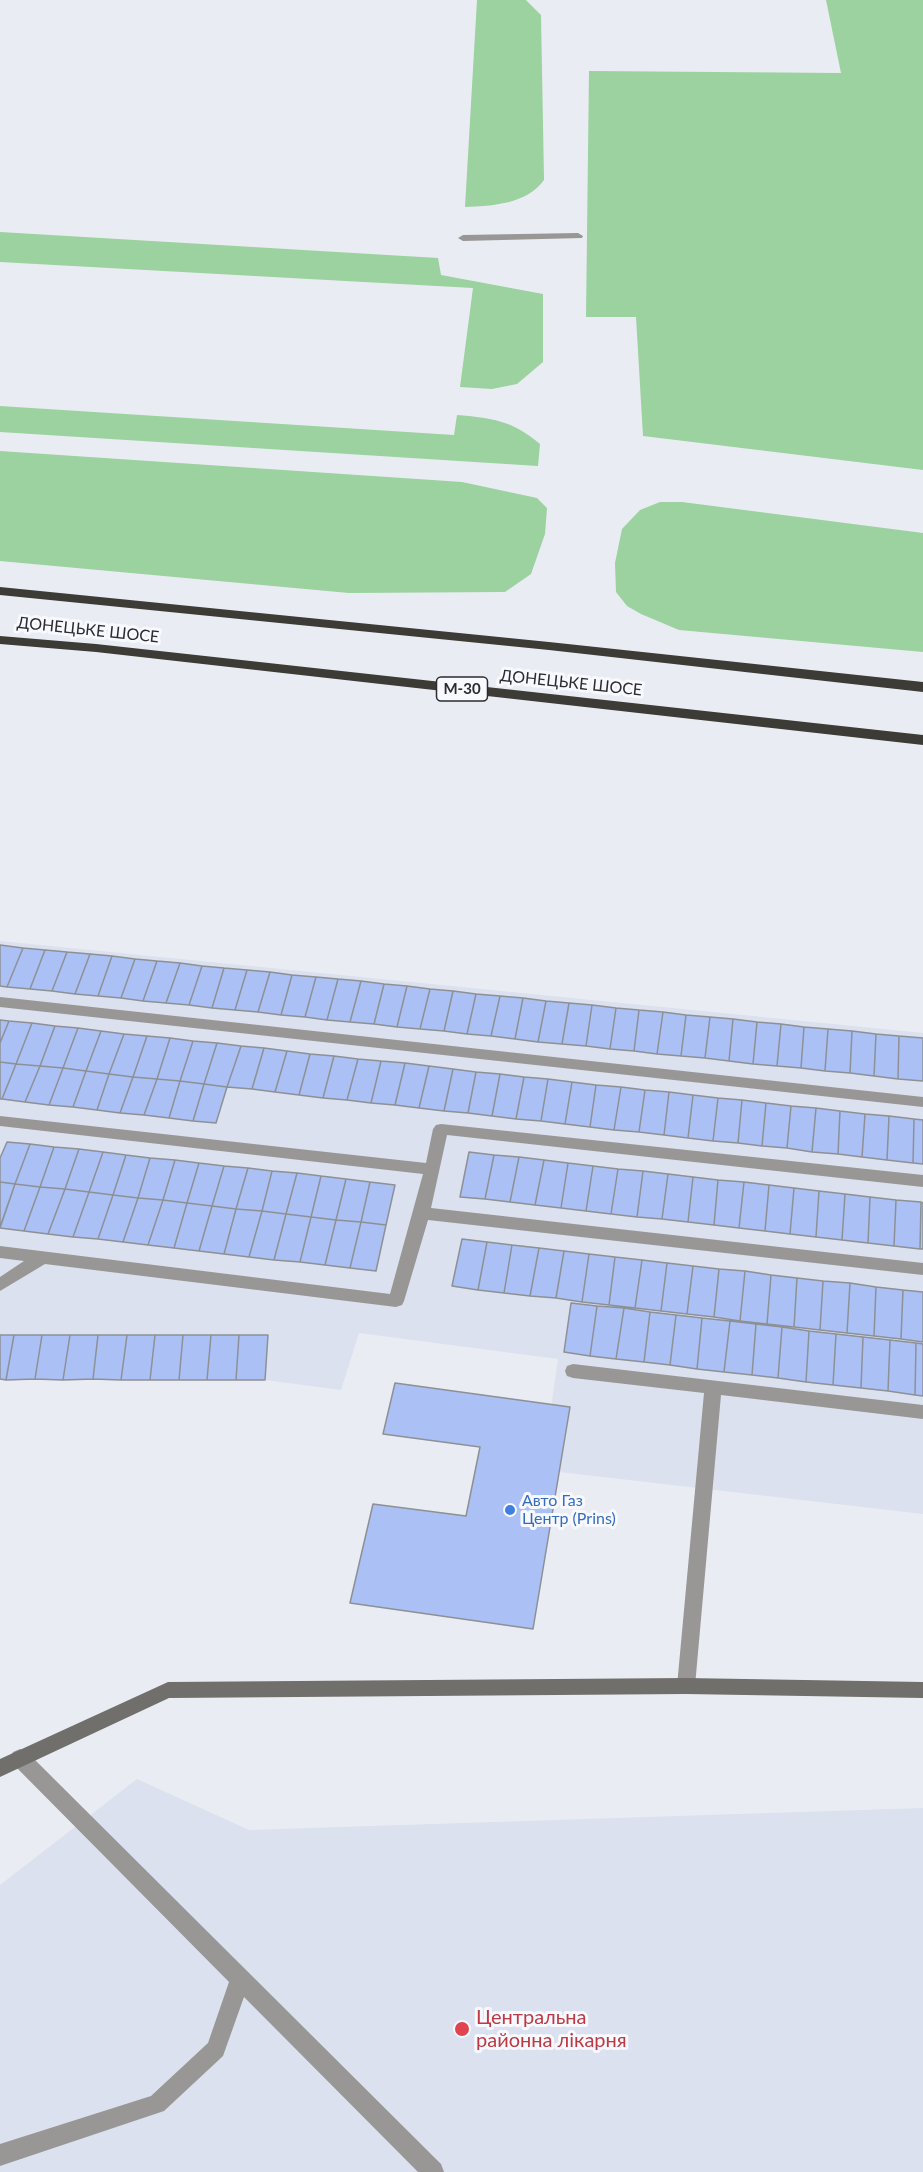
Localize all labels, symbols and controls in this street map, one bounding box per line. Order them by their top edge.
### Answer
street label: ДОНЕЦЬКЕ ШОСЕ [16,613,160,647]
street label: ДОНЕЦЬКЕ ШОСЕ [499,666,643,700]
road number: М-30 [436,677,488,701]
place label: Авто Газ Центр (Prins) [522,1491,616,1529]
marker: Авто Газ Центр (Prins) [503,1503,517,1517]
place label: Центральна районна лікарня [476,2006,627,2053]
marker: Центральна районна лікарня [453,2020,471,2038]

